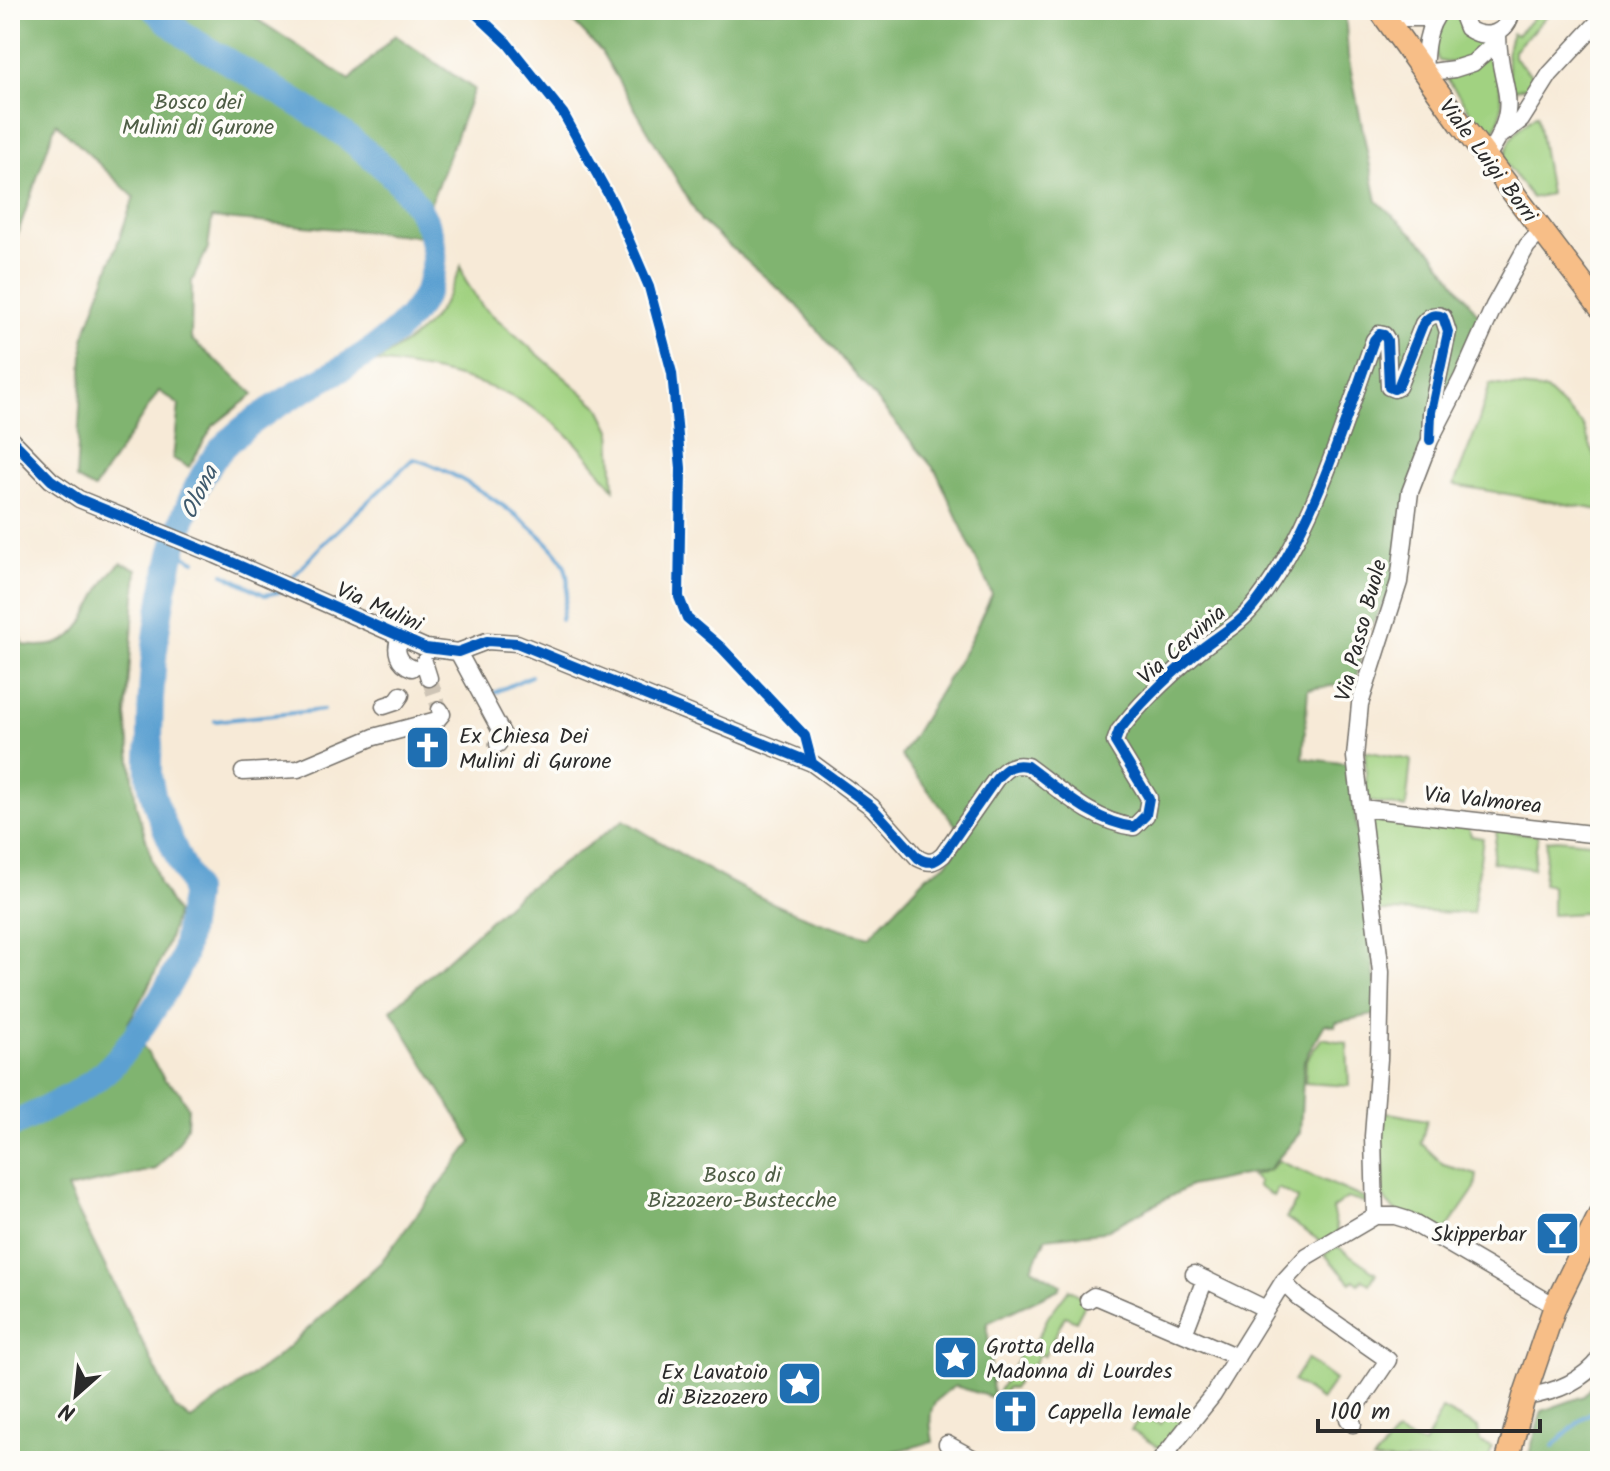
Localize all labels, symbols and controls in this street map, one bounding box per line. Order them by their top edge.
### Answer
park label: Bosco dei Mulini di Gurone [122,86,274,146]
street label: Viale Luigi Borri [1429,92,1546,232]
water label: Olona [171,458,231,526]
street label: Via Passo Buole [1327,556,1398,706]
street label: Via Mulini [330,574,429,643]
street label: Via Cervinia [1130,597,1235,695]
place label: Ex Chiesa Dei Mulini di Gurone [459,720,611,780]
church icon: Ex Chiesa Dei Mulini di Gurone [404,724,452,772]
street label: Via Valmorea [1422,778,1543,825]
park label: Bosco di Bizzozero-Bustecche [647,1159,837,1219]
bar icon: Skipperbar [1533,1209,1581,1257]
place label: Skipperbar [1431,1218,1528,1253]
place label: Grotta della Madonna di Lourdes [986,1330,1173,1390]
place icon: Grotta della Madonna di Lourdes [931,1334,979,1382]
north arrow [36,1355,116,1435]
place label: Ex Lavatoio di Bizzozero [658,1356,768,1416]
place icon: Ex Lavatoio di Bizzozero [775,1360,823,1408]
scale bar [1318,1383,1540,1433]
church icon: Cappella Iemale [992,1387,1040,1435]
text: N [54,1392,82,1429]
text: 100 m [1330,1393,1390,1432]
place label: Cappella Iemale [1047,1396,1191,1431]

